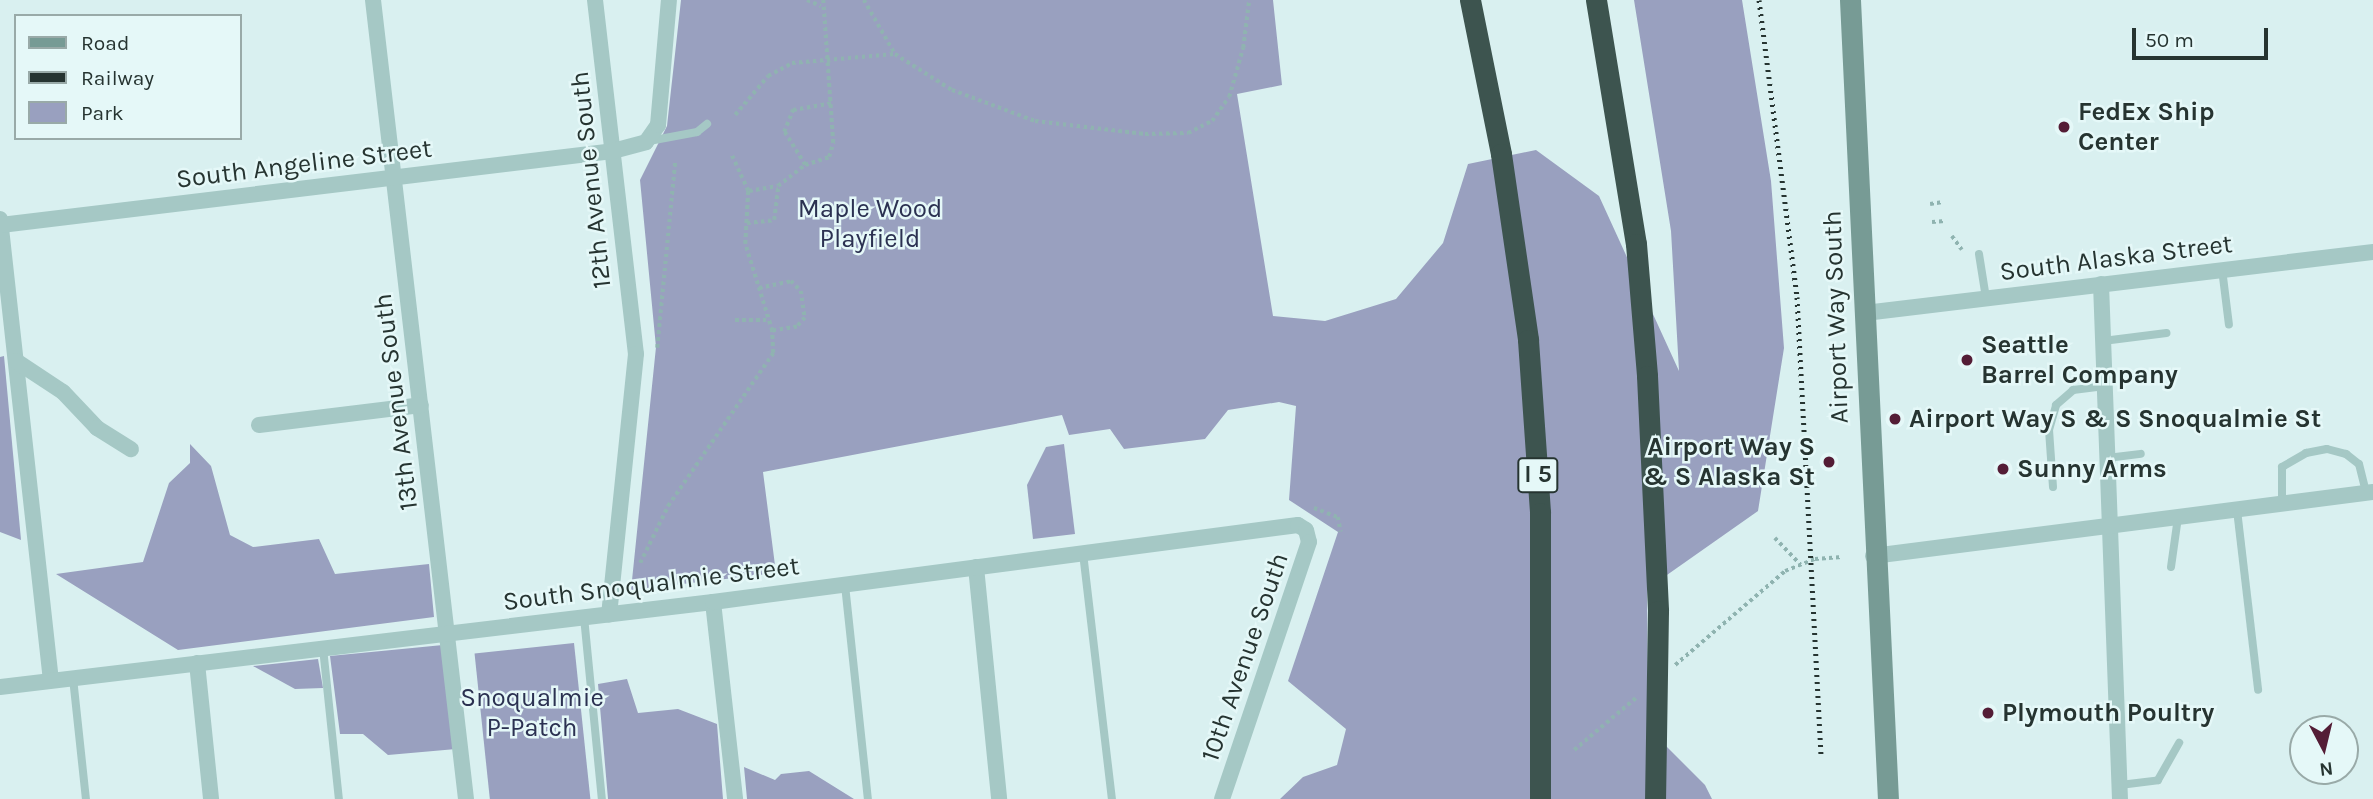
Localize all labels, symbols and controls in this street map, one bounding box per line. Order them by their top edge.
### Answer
legend [14,14,242,140]
scale bar [2135,14,2272,58]
text: 50 m [2145,28,2194,52]
text: Road [81,31,129,55]
text: Railway [81,66,154,90]
street label: 12th Avenue South [564,70,618,290]
place label: FedEx Ship Center [2078,96,2215,158]
text: Park [81,101,124,125]
marker: FedEx Ship Center [2056,119,2072,135]
street label: South Angeline Street [174,133,434,195]
park label: Maple Wood Playfield [798,193,942,255]
street label: Airport Way South [1817,210,1855,424]
street label: South Alaska Street [1998,228,2234,288]
street label: 13th Avenue South [367,292,425,512]
place label: Seattle Barrel Company [1981,329,2178,390]
marker: Seattle Barrel Company [1959,352,1975,368]
place label: Airport Way S & S Snoqualmie St [1909,403,2321,435]
marker: Airport Way S & S Snoqualmie St [1887,411,1903,427]
place label: Airport Way S & S Alaska St [1643,431,1815,492]
place label: Sunny Arms [2017,453,2167,485]
road number: I 5 [1517,454,1559,496]
marker: Airport Way S & S Alaska St [1821,454,1837,470]
marker: Sunny Arms [1995,461,2011,477]
street label: 10th Avenue South [1195,549,1295,765]
street label: South Snoqualmie Street [501,550,801,618]
park label: Snoqualmie P-Patch [460,682,604,744]
place label: Plymouth Poultry [2002,697,2214,729]
marker: Plymouth Poultry [1980,705,1996,721]
north arrow [2289,715,2359,785]
text: N [2318,757,2334,781]

